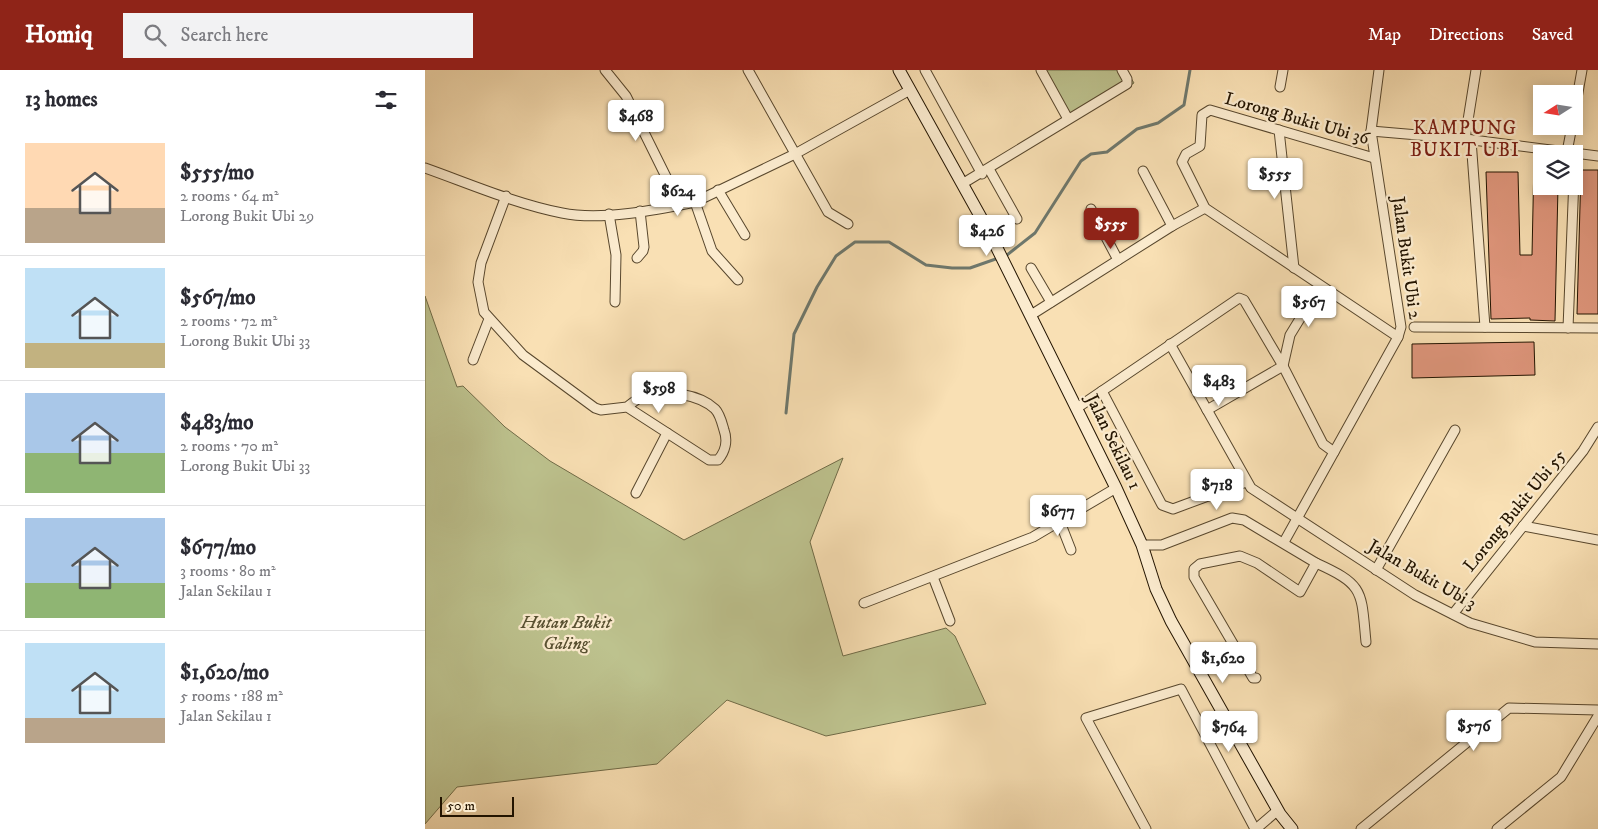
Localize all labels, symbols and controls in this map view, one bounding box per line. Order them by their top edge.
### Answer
search box [123,13,473,58]
text: Homiq [25,20,93,50]
icon: search [141,21,169,49]
text: Search here [181,24,268,47]
text: Map [1368,24,1401,46]
text: Directions [1429,24,1504,46]
text: Saved [1532,24,1573,46]
north arrow [1533,85,1583,135]
map controls [1533,85,1583,195]
icon: filters [372,86,400,114]
text: 13 homes [25,87,98,113]
street label: Lorong Bukit Ubi 36 [1222,88,1372,150]
pin: $468 [606,100,666,142]
text: $468 [619,106,653,126]
district label: KAMPUNG BUKIT UBI [1410,117,1520,162]
button: layers [1533,145,1583,195]
pin: $555 [1245,158,1305,200]
text: $555/mo [180,160,254,186]
icon: home [65,163,125,223]
text: $555 [1259,164,1291,184]
pin: $624 [648,174,708,217]
text: $624 [661,181,695,201]
text: 2 rooms · 64 m² [180,186,279,206]
street label: Jalan Bukit Ubi 2 [1386,193,1426,321]
text: Lorong Bukit Ubi 29 [180,206,314,226]
pin: $555 [1081,208,1141,250]
pin: $426 [957,214,1017,257]
text: $555 [1095,214,1127,234]
text: $426 [970,221,1004,241]
text: $567/mo [180,285,255,311]
pin: $567 [1279,286,1339,328]
icon: home [65,288,125,348]
text: $567 [1292,292,1326,312]
text: 2 rooms · 72 m² [180,311,277,331]
text: Lorong Bukit Ubi 33 [180,331,310,351]
pin: $483 [1189,364,1249,407]
text: $483 [1203,371,1235,391]
pin: $598 [629,372,689,414]
text: $598 [643,378,675,398]
street label: Jalan Sekilau 1 [1080,389,1146,493]
text: $483/mo [180,410,254,436]
icon: home [65,413,125,473]
text: 2 rooms · 70 m² [180,436,278,456]
street label: Lorong Bukit Ubi 55 [1459,445,1571,577]
text: Lorong Bukit Ubi 33 [180,456,310,476]
pin: $718 [1187,468,1247,511]
text: $718 [1201,475,1233,495]
pin: $677 [1028,494,1088,537]
text: $677 [1041,501,1075,521]
street label: Jalan Bukit Ubi 3 [1362,534,1480,615]
text: $677/mo [180,535,256,561]
icon: home [65,538,125,598]
text: 3 rooms · 80 m² [180,561,276,581]
text: Jalan Sekilau 1 [180,581,272,601]
park label: Hutan Bukit Galing [520,612,613,655]
pin: $1,620 [1182,642,1264,684]
text: $1,620 [1201,648,1245,668]
text: $1,620/mo [180,660,269,686]
icon: home [65,663,125,723]
text: 5 rooms · 188 m² [180,686,283,706]
text: Jalan Sekilau 1 [180,706,272,726]
pin: $764 [1199,710,1259,753]
pin: $576 [1444,710,1504,752]
text: $576 [1457,716,1491,736]
text: $764 [1212,717,1246,737]
scale bar [440,794,514,817]
text: 50 m [447,797,475,815]

